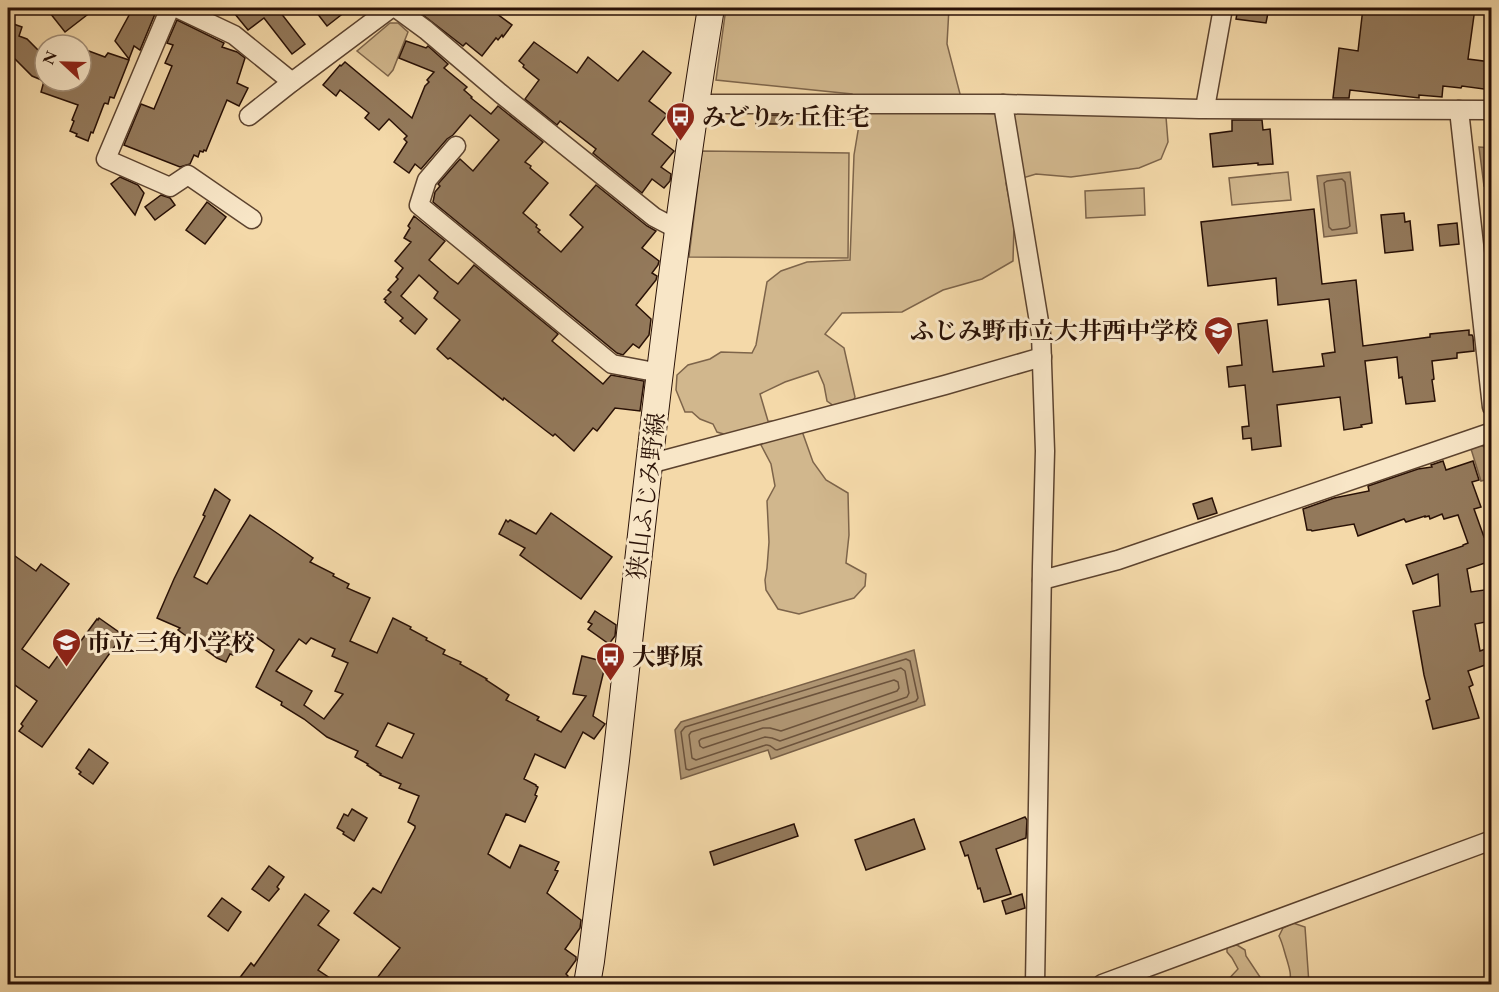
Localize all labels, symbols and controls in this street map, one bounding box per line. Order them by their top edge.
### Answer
north arrow [33,33,93,93]
text: N [37,48,62,68]
bus stop icon: みどりヶ丘住宅 [665,100,697,142]
place label: みどりヶ丘住宅 [702,101,870,132]
school or university icon: ふじみ野市立大井西中学校 [1203,314,1235,356]
place label: ふじみ野市立大井西中学校 [910,315,1198,346]
street label: 狭山ふじみ野線 [620,411,672,581]
school or university icon: 市立三角小学校 [50,626,82,668]
place label: 市立三角小学校 [87,627,255,658]
bus stop icon: 大野原 [595,640,627,682]
place label: 大野原 [632,641,704,672]

